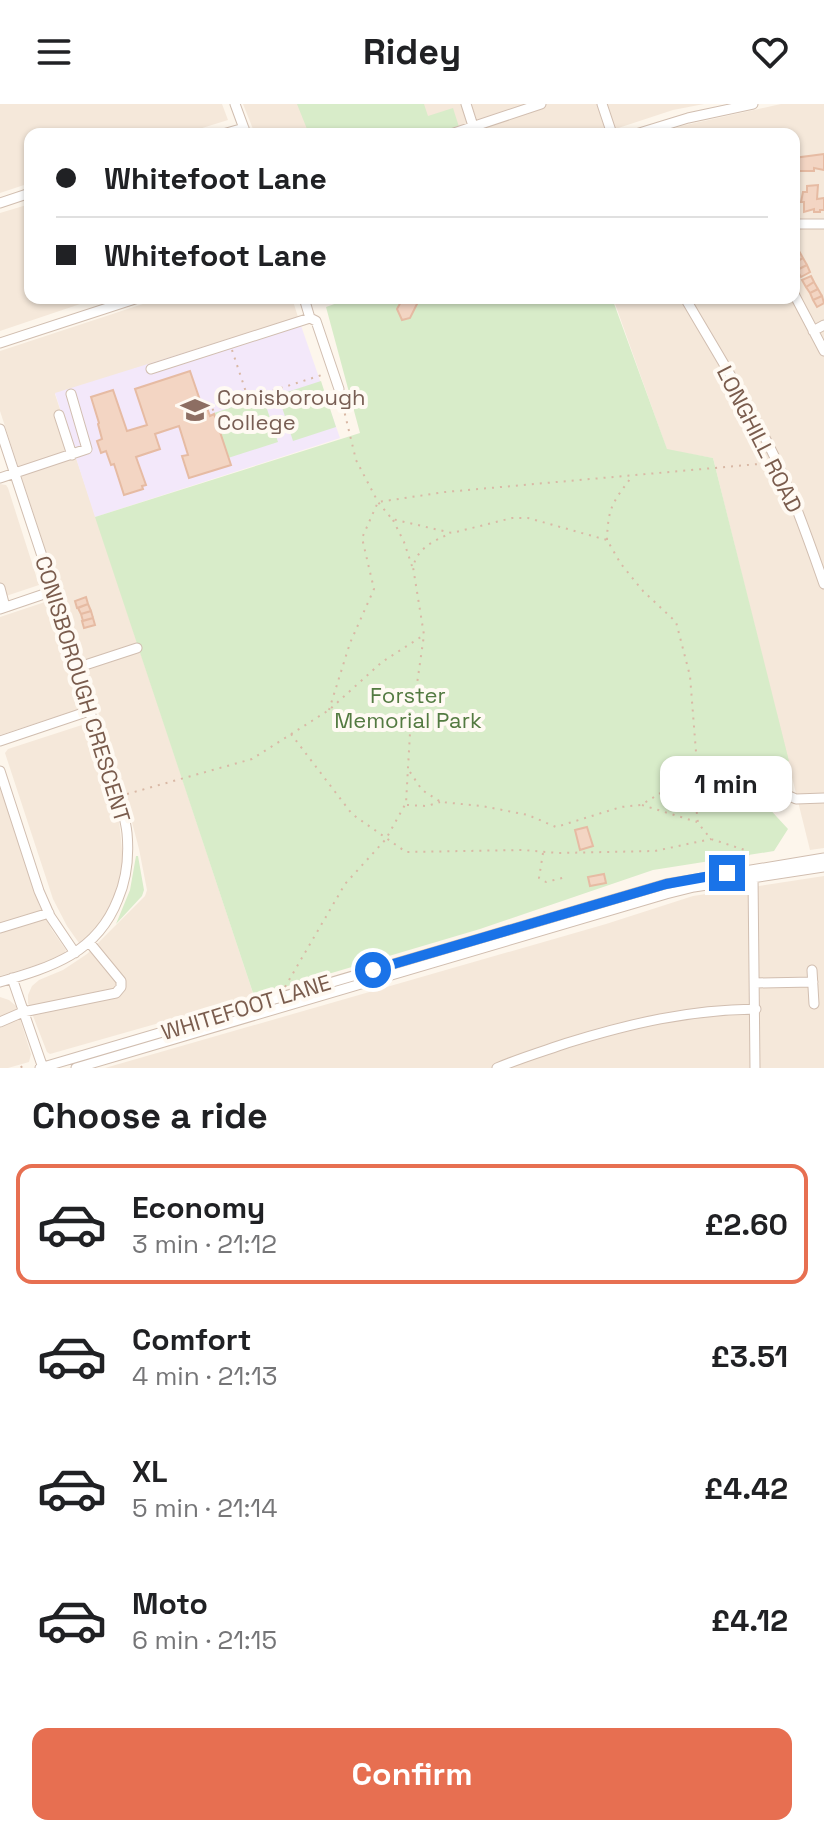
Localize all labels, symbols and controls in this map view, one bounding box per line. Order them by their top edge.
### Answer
text: Ridey [363,29,461,75]
icon: menu [32,30,76,74]
icon: heart [748,30,792,74]
text: Whitefoot Lane [104,159,327,198]
text: Whitefoot Lane [104,236,327,275]
street label: LONGHILL ROAD [711,361,809,517]
place label: Conisborough College [217,383,366,436]
school or university icon: Conisborough College [180,395,210,425]
street label: CONISBOROUGH CRESCENT [29,552,137,826]
park label: Forster Memorial Park [334,681,482,734]
callout: 1 min [661,757,793,813]
text: 1 min [694,767,758,801]
route end [709,855,745,891]
route start [355,952,391,988]
street label: WHITEFOOT LANE [158,968,334,1046]
text: Choose a ride [32,1093,268,1139]
icon: car [36,1188,108,1260]
text: Economy [132,1188,265,1227]
text: £2.60 [704,1205,788,1244]
text: 3 min · 21:12 [132,1227,277,1261]
icon: car [36,1320,108,1392]
text: Comfort [132,1320,251,1359]
text: £3.51 [711,1337,788,1376]
text: 4 min · 21:13 [132,1359,278,1393]
icon: car [36,1452,108,1524]
text: XL [132,1452,168,1491]
text: £4.42 [704,1469,788,1508]
text: 5 min · 21:14 [132,1491,277,1525]
icon: car [36,1584,108,1656]
text: Moto [132,1584,208,1623]
text: £4.12 [711,1601,788,1640]
text: 6 min · 21:15 [132,1623,277,1657]
button: Confirm [32,1728,792,1820]

